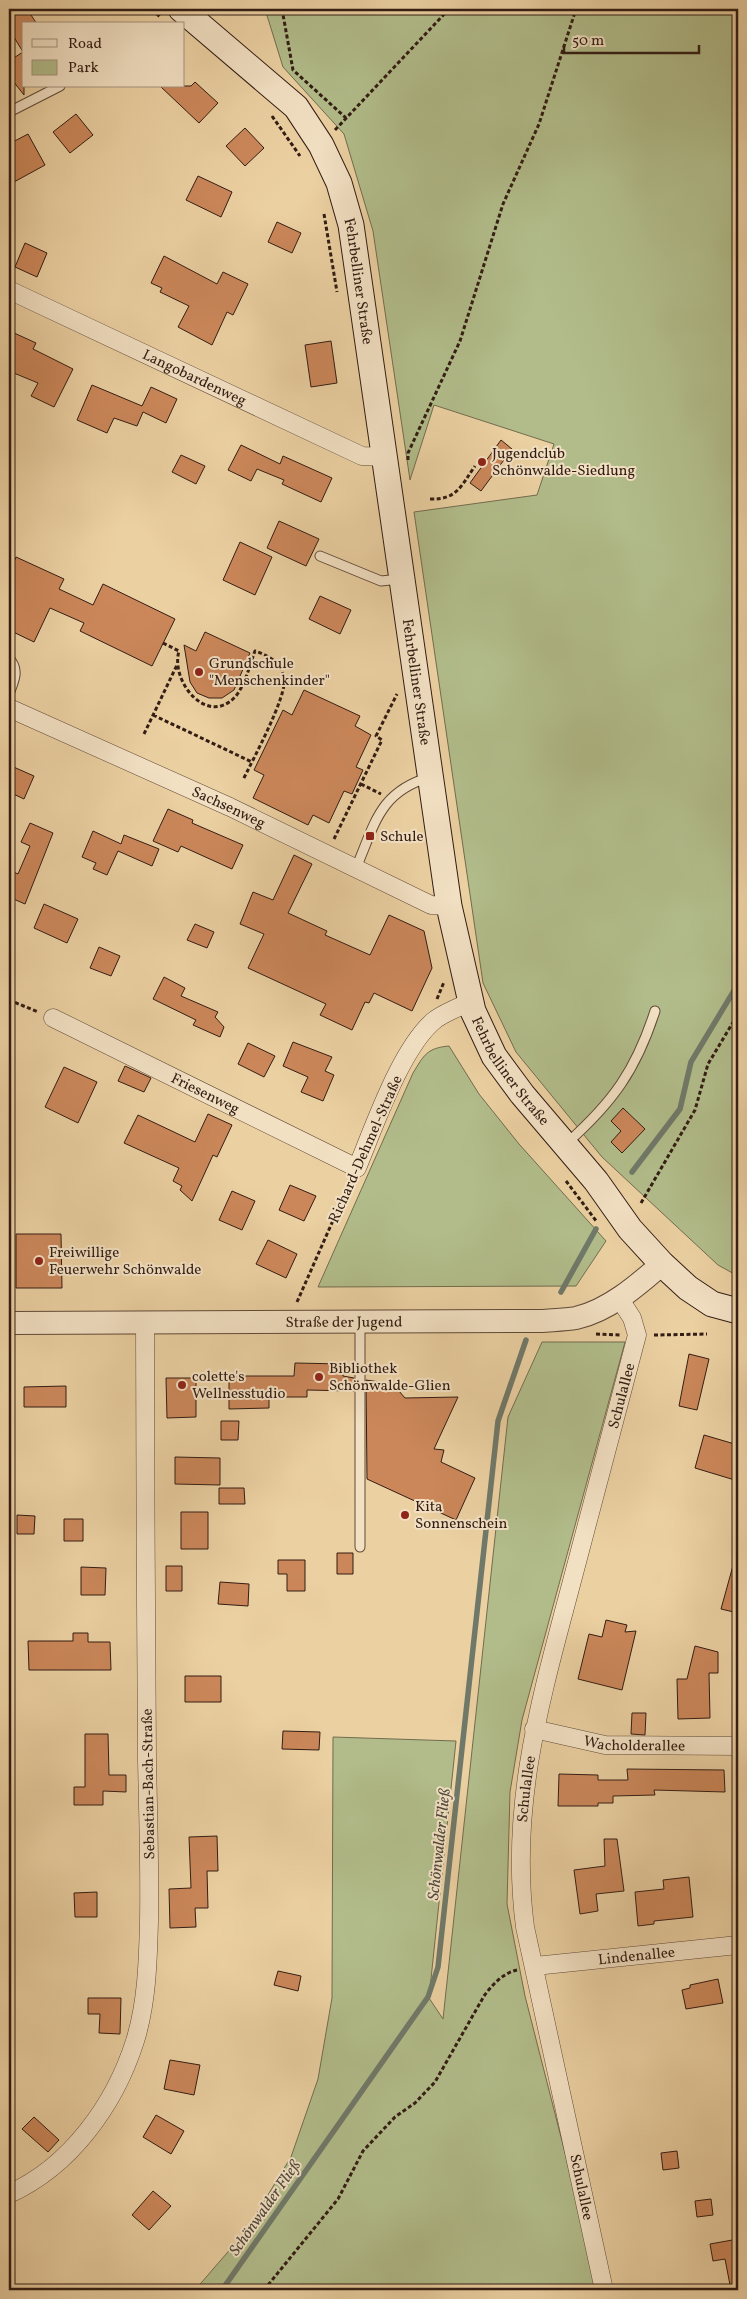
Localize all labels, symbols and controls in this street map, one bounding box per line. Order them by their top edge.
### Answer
legend [22,22,185,88]
scale bar [564,22,700,54]
text: 50 m [572,31,604,52]
text: Road [68,34,102,55]
text: Park [68,58,99,79]
street label: Fehrbelliner Straße [337,216,377,346]
street label: Langobardenweg [138,345,250,412]
place label: Jugendclub Schönwalde-Siedlung [492,444,636,482]
marker: Jugendclub Schönwalde-Siedlung [476,456,488,468]
street label: Fehrbelliner Straße [396,617,435,747]
place label: Grundschule "Menschenkinder" [209,654,330,692]
marker: Grundschule "Menschenkinder" [193,666,205,678]
street label: Sachsenweg [188,782,269,835]
place label: Schule [380,827,424,848]
marker: Schule [364,830,376,842]
street label: Fehrbelliner Straße [465,1014,553,1131]
street label: Friesenweg [167,1069,243,1121]
street label: Richard-Dehmel-Straße [324,1072,408,1227]
place label: Freiwillige Feuerwehr Schönwalde [49,1243,201,1281]
marker: Freiwillige Feuerwehr Schönwalde [33,1255,45,1267]
street label: Straße der Jugend [285,1313,403,1334]
place label: Bibliothek Schönwalde-Glien [329,1359,451,1397]
street label: Schulallee [604,1361,641,1431]
place label: colette's Wellnesstudio [192,1367,286,1405]
marker: Bibliothek Schönwalde-Glien [313,1371,325,1383]
marker: colette's Wellnesstudio [176,1379,188,1391]
place label: Kita Sonnenschein [415,1497,508,1535]
marker: Kita Sonnenschein [399,1509,411,1521]
street label: Sebastian-Bach-Straße [138,1708,161,1860]
street label: Wacholderallee [581,1731,685,1758]
street label: Schulallee [513,1754,542,1823]
water label: Schönwalder Fließ [423,1787,457,1901]
street label: Lindenallee [597,1943,676,1971]
street label: Schulallee [563,2152,598,2222]
water label: Schönwalder Fließ [224,2156,307,2260]

